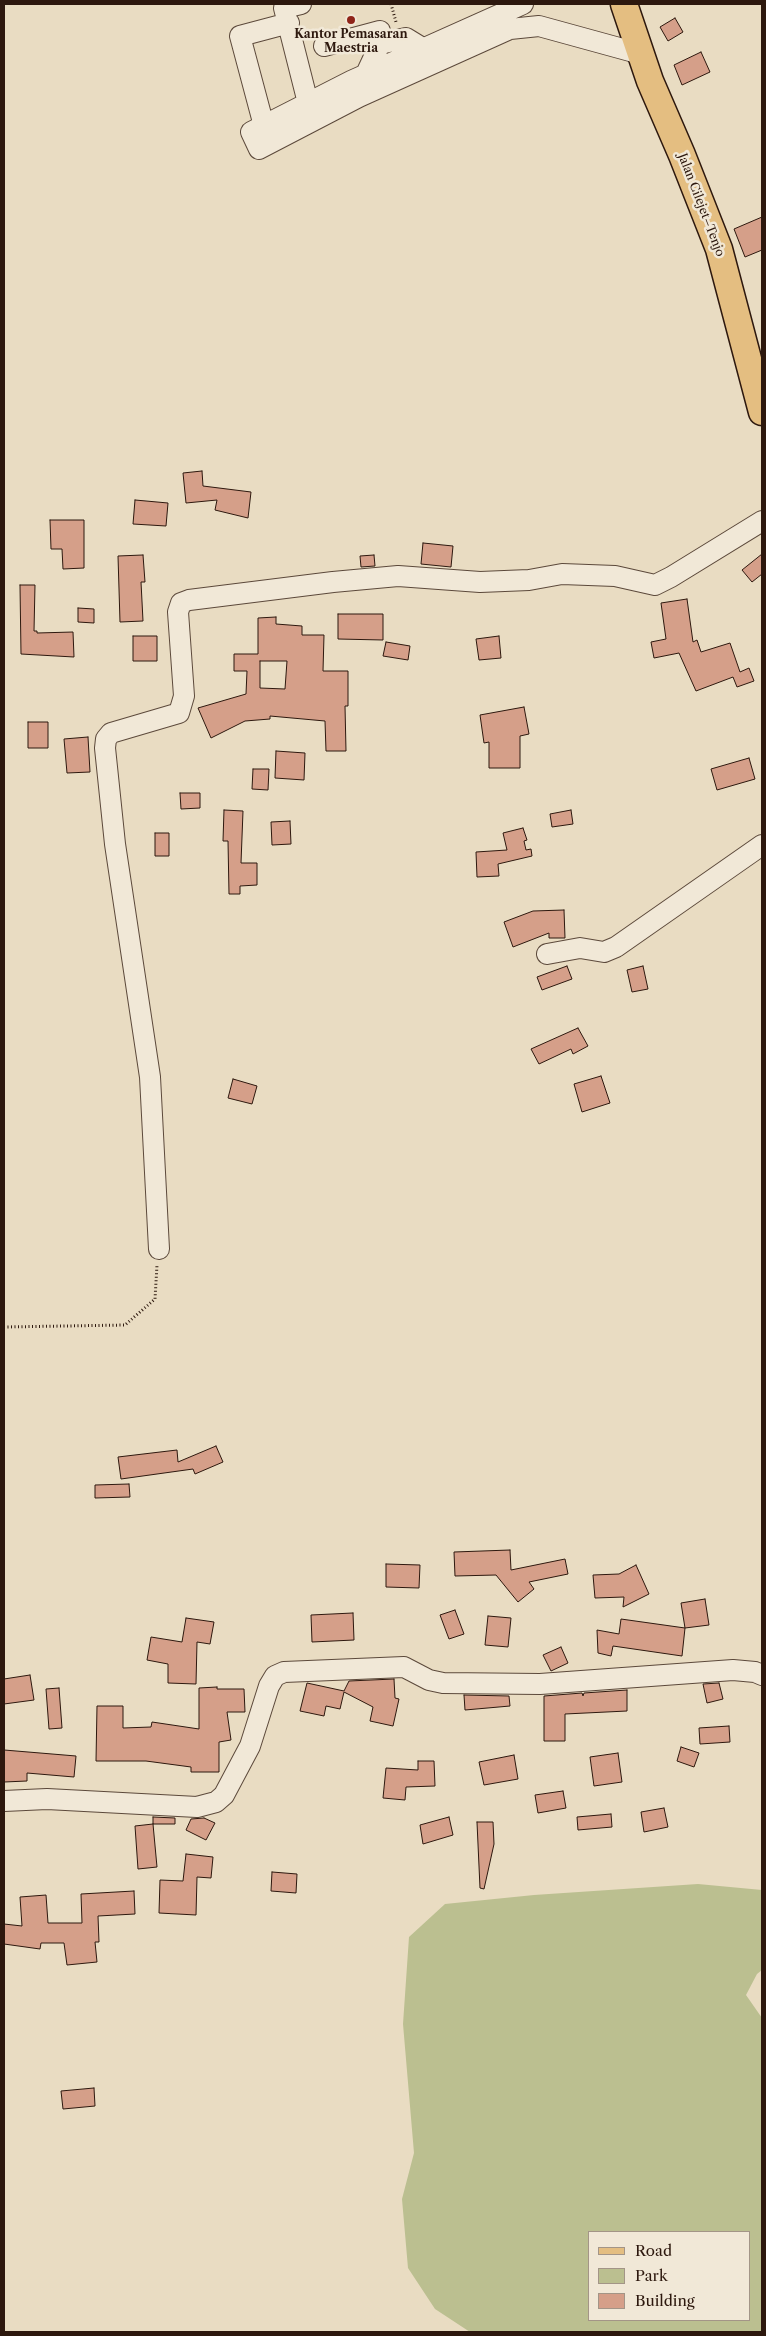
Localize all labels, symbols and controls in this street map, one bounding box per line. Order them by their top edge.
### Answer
marker: Kantor Pemasaran Maestria [345,14,357,26]
place label: Kantor Pemasaran Maestria [294,28,408,56]
street label: Jalan Cilejet–Tenjo [675,151,727,259]
legend [588,2231,751,2321]
text: Road [635,2241,672,2260]
text: Park [635,2266,668,2285]
text: Building [635,2291,695,2310]

